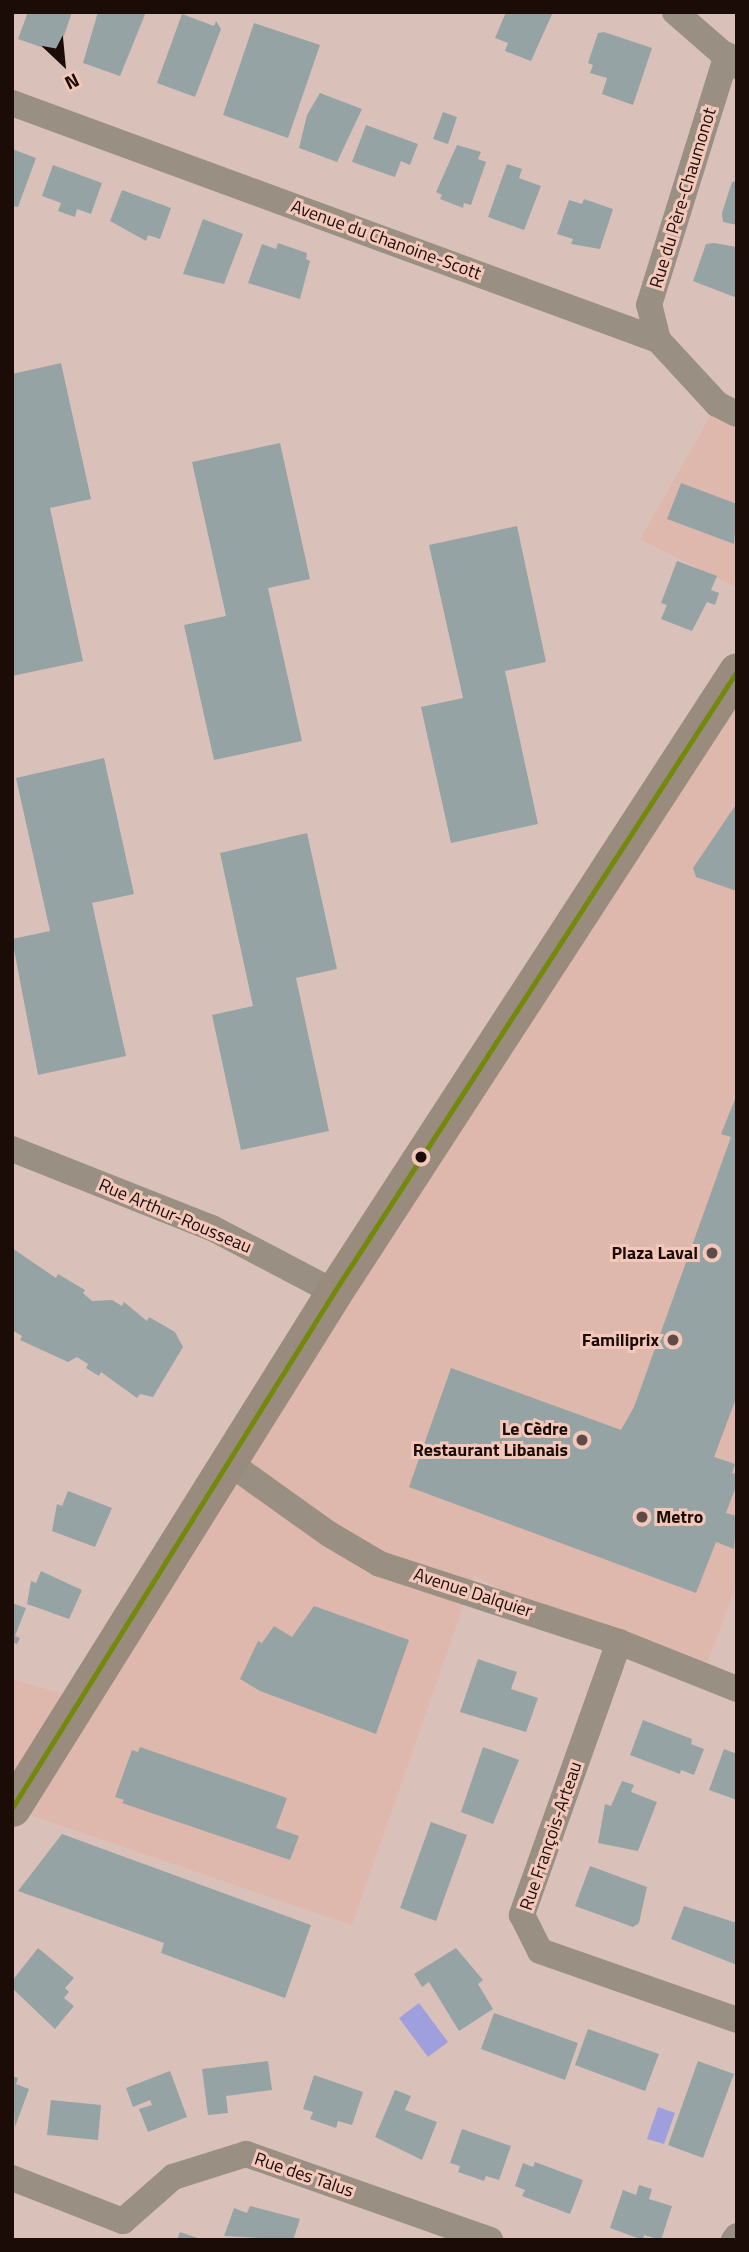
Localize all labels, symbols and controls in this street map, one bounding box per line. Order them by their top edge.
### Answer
north arrow [28,28,98,98]
text: N [60,66,85,98]
street label: Rue du Père-Chaumonot [645,105,721,291]
street label: Avenue du Chanoine-Scott [288,196,484,284]
unlabelled marker [414,1150,428,1164]
street label: Rue Arthur-Rousseau [95,1174,255,1258]
place label: Plaza Laval [612,1242,698,1264]
marker: Plaza Laval [704,1245,720,1261]
place label: Familiprix [582,1329,659,1351]
marker: Familiprix [665,1332,681,1348]
place label: Le Cèdre Restaurant Libanais [413,1419,568,1462]
marker: Le Cèdre Restaurant Libanais [574,1432,590,1448]
place label: Metro [656,1506,703,1528]
marker: Metro [634,1509,650,1525]
street label: Avenue Dalquier [411,1564,535,1622]
street label: Rue François-Arteau [515,1759,587,1913]
street label: Rue des Talus [252,2148,356,2202]

